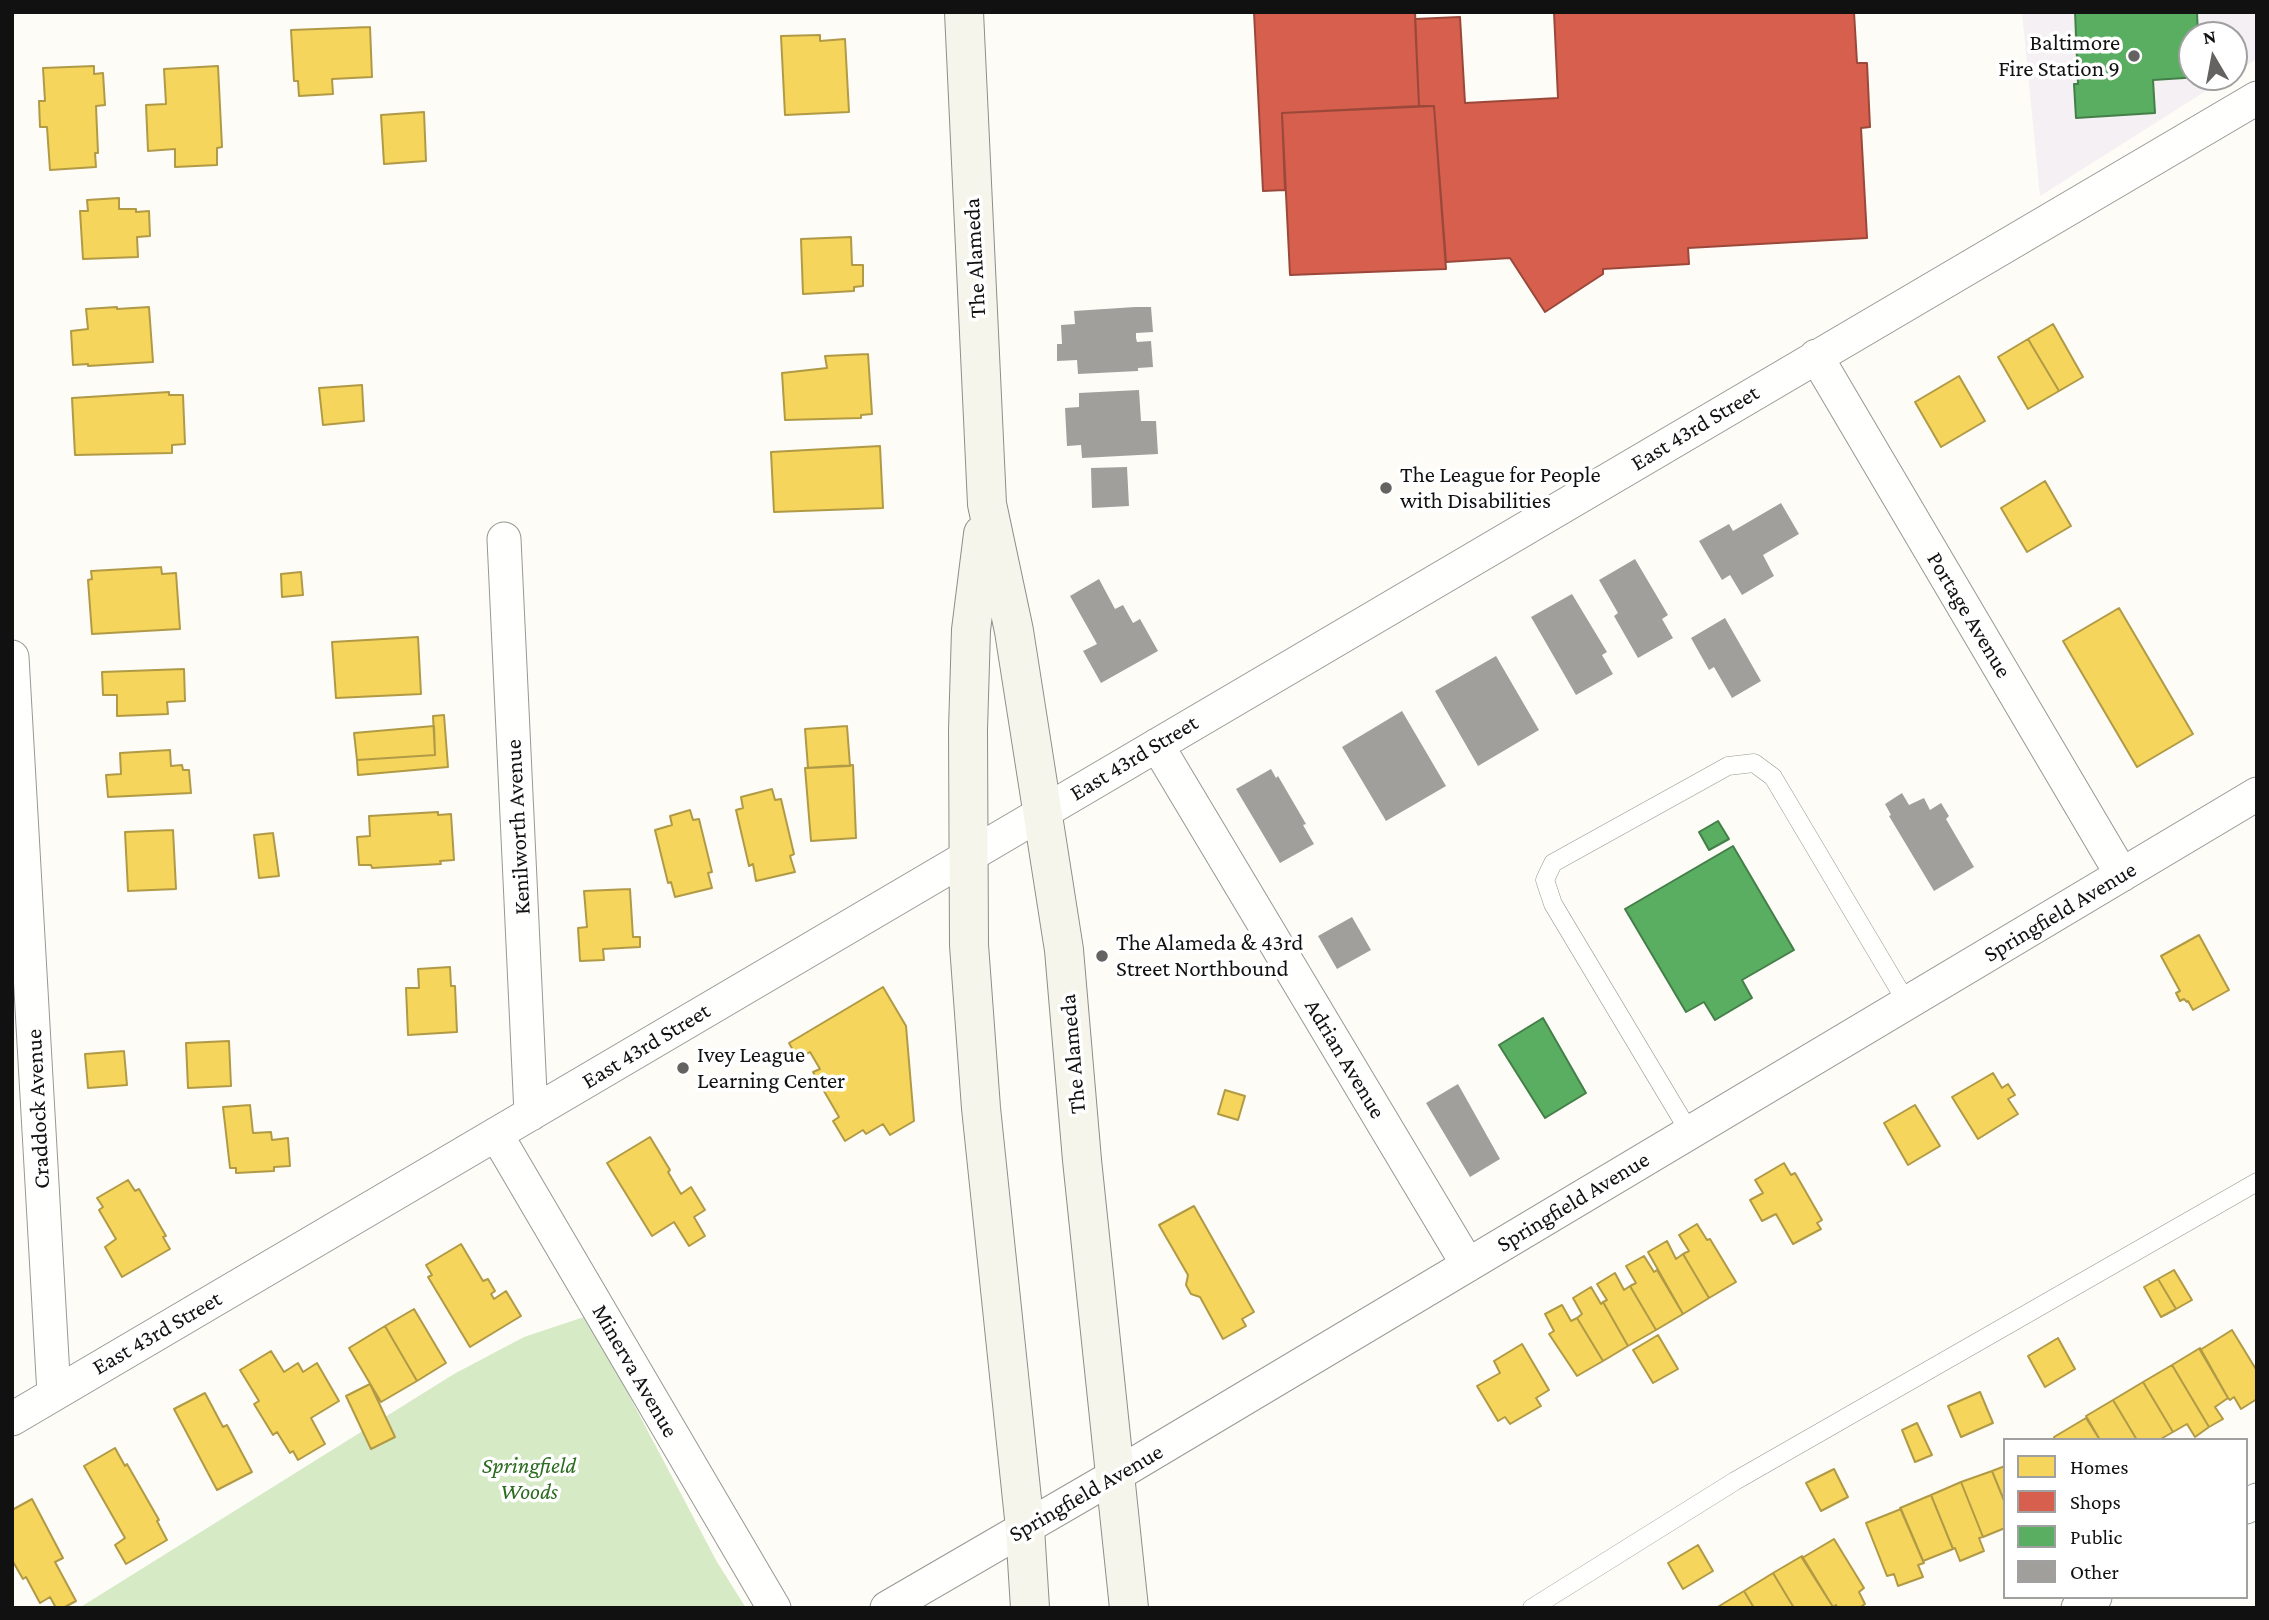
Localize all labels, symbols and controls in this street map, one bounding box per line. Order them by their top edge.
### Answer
north arrow [2178,21,2248,91]
text: N [2201,25,2218,48]
place label: Baltimore Fire Station 9 [1998,29,2120,83]
marker: Baltimore Fire Station 9 [2126,48,2142,64]
street label: The Alameda [958,197,992,319]
street label: East 43rd Street [1626,379,1764,477]
place label: The League for People with Disabilities [1400,461,1601,515]
marker: The League for People with Disabilities [1378,480,1394,496]
street label: Portage Avenue [1921,547,2017,683]
street label: East 43rd Street [1065,709,1203,807]
street label: Kenilworth Avenue [500,739,536,915]
street label: Springfield Avenue [1979,856,2141,968]
place label: The Alameda & 43rd Street Northbound [1116,929,1303,983]
marker: The Alameda & 43rd Street Northbound [1094,948,1110,964]
street label: The Alameda [1054,993,1092,1115]
street label: Adrian Avenue [1299,994,1391,1124]
street label: East 43rd Street [577,997,715,1095]
street label: Craddock Avenue [20,1028,56,1190]
place label: Ivey League Learning Center [697,1041,845,1095]
marker: Ivey League Learning Center [675,1060,691,1076]
street label: Springfield Avenue [1492,1146,1654,1258]
street label: East 43rd Street [88,1285,226,1381]
street label: Minerva Avenue [586,1300,684,1442]
street label: Springfield Avenue [1004,1438,1168,1548]
legend [2003,1438,2248,1599]
park label: Springfield Woods [482,1452,576,1506]
text: Homes [2070,1455,2129,1479]
text: Shops [2070,1490,2121,1514]
text: Public [2070,1525,2122,1549]
text: Other [2070,1560,2119,1584]

